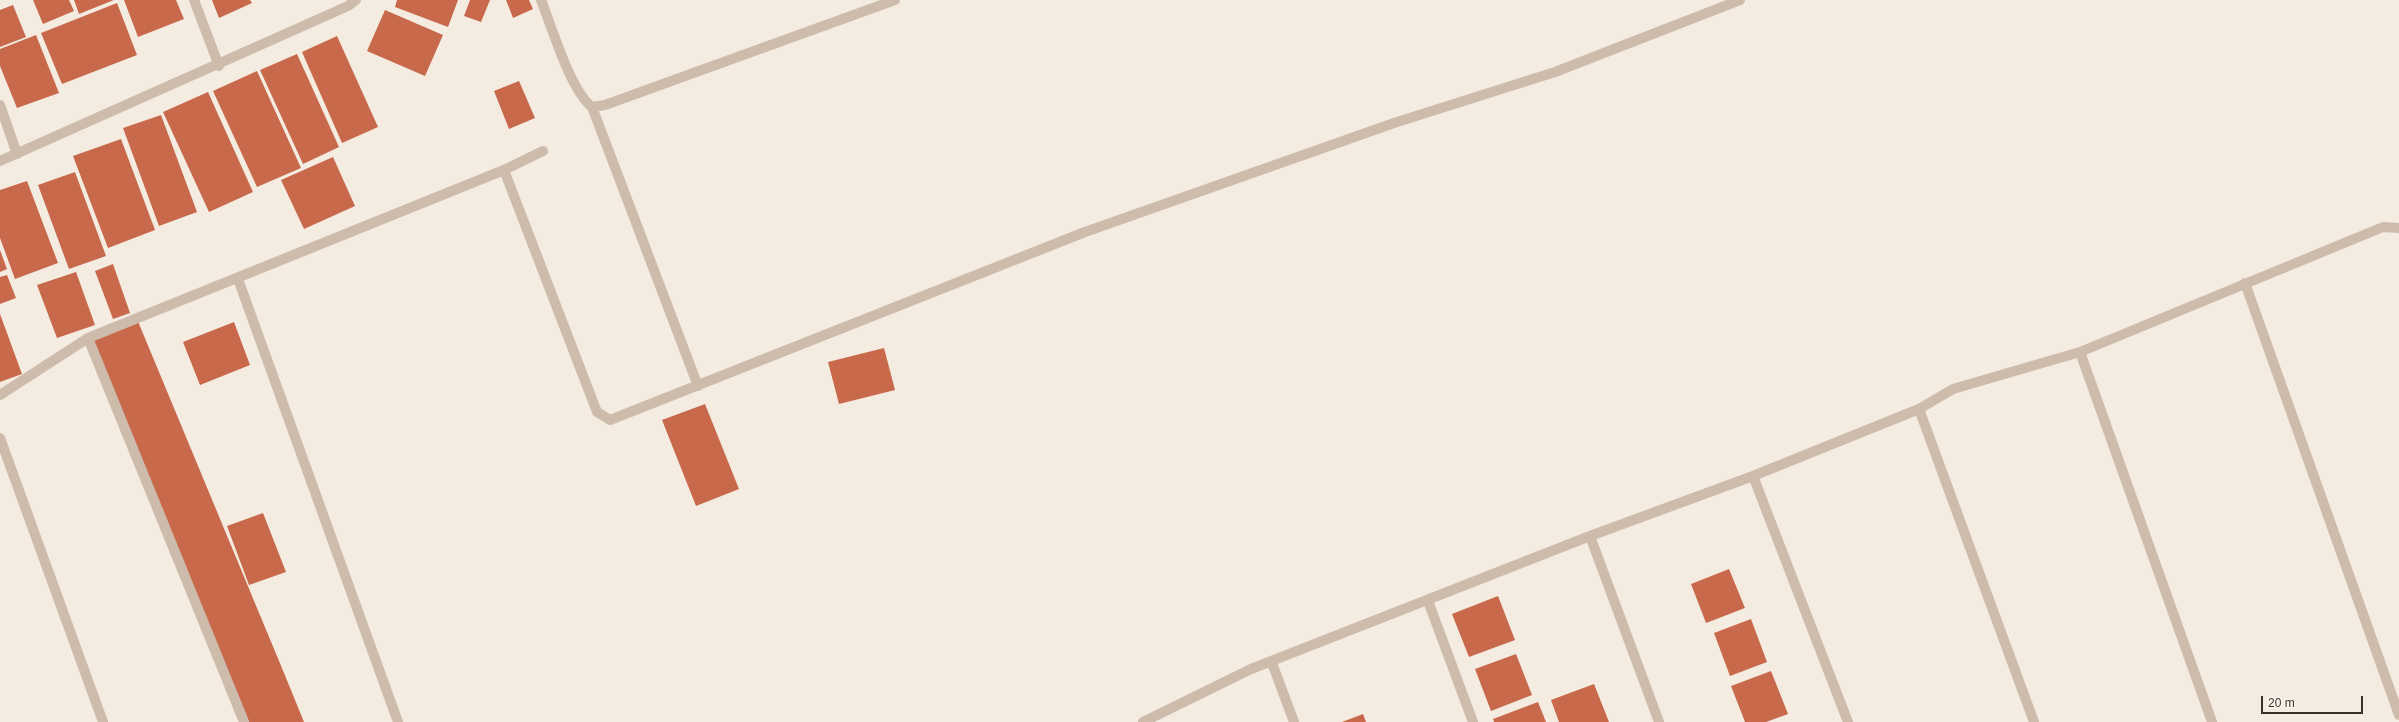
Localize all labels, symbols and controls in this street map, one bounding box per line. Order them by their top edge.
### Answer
scale bar [2263,688,2365,714]
text: 20 m [2268,696,2295,710]

